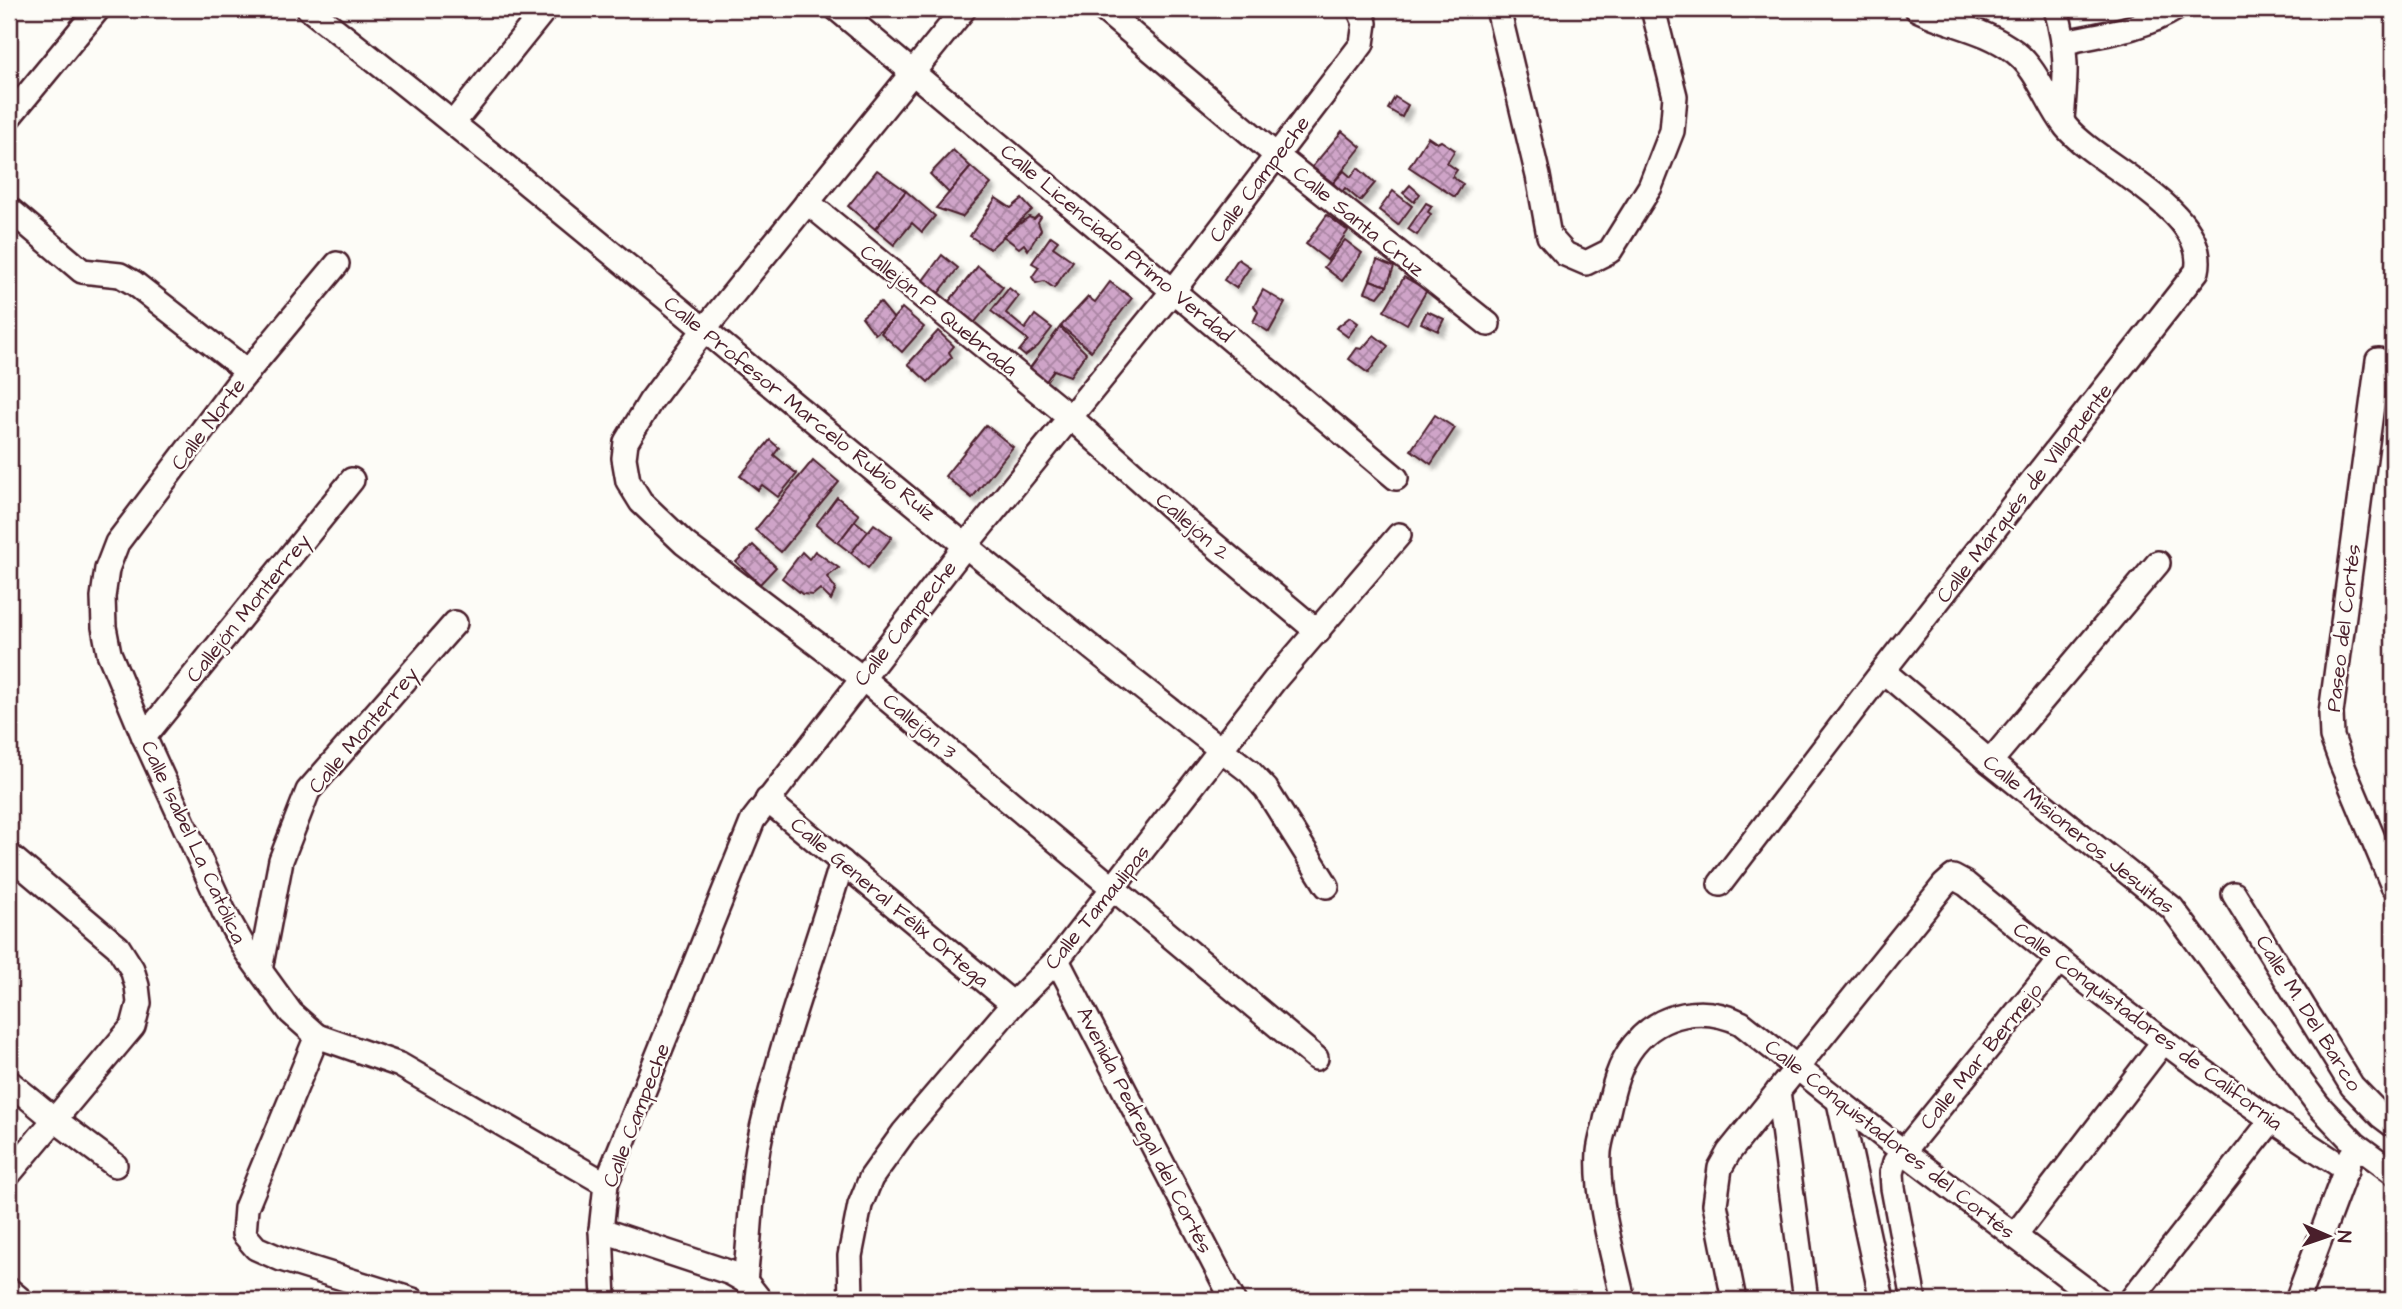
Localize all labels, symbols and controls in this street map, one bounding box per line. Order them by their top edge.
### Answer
street label: Calle Campeche [1202,110,1317,249]
street label: Calle Licenciado Primo Verdad [994,137,1240,350]
street label: Calle Santa Cruz [1287,159,1431,284]
street label: Callejón P. Quebrada [854,238,1024,383]
street label: Calle Profesor Marcelo Rubio Ruíz [657,289,942,528]
street label: Calle Norte [164,372,253,476]
street label: Calle Márqués de Villapuente [1929,377,2120,610]
street label: Callejón 2 [1149,486,1236,567]
street label: Callejón Monterrey [179,527,319,690]
street label: Paseo del Cortés [2319,543,2368,714]
street label: Calle Campeche [847,555,964,693]
street label: Calle Monterrey [302,660,427,801]
street label: Callejón 3 [876,687,963,766]
street label: Calle Isabel La Católica [134,736,254,949]
street label: Calle Misioneros Jesuitas [1977,748,2181,921]
street label: Calle General Félix Ortega [783,810,996,996]
street label: Calle Tamaulipas [1038,839,1158,976]
street label: Calle Conquistadores de California [2007,915,2289,1138]
street label: Calle M. Del Barco [2249,929,2369,1097]
street label: Calle Mar Bermejo [1913,977,2050,1136]
street label: Avenida Pedregal del Cortés [1068,1002,1220,1260]
street label: Calle Conquistadores del Cortés [1758,1032,2021,1246]
street label: Calle Campeche [596,1039,678,1192]
north arrow [2294,1200,2364,1270]
text: N [2330,1230,2357,1243]

